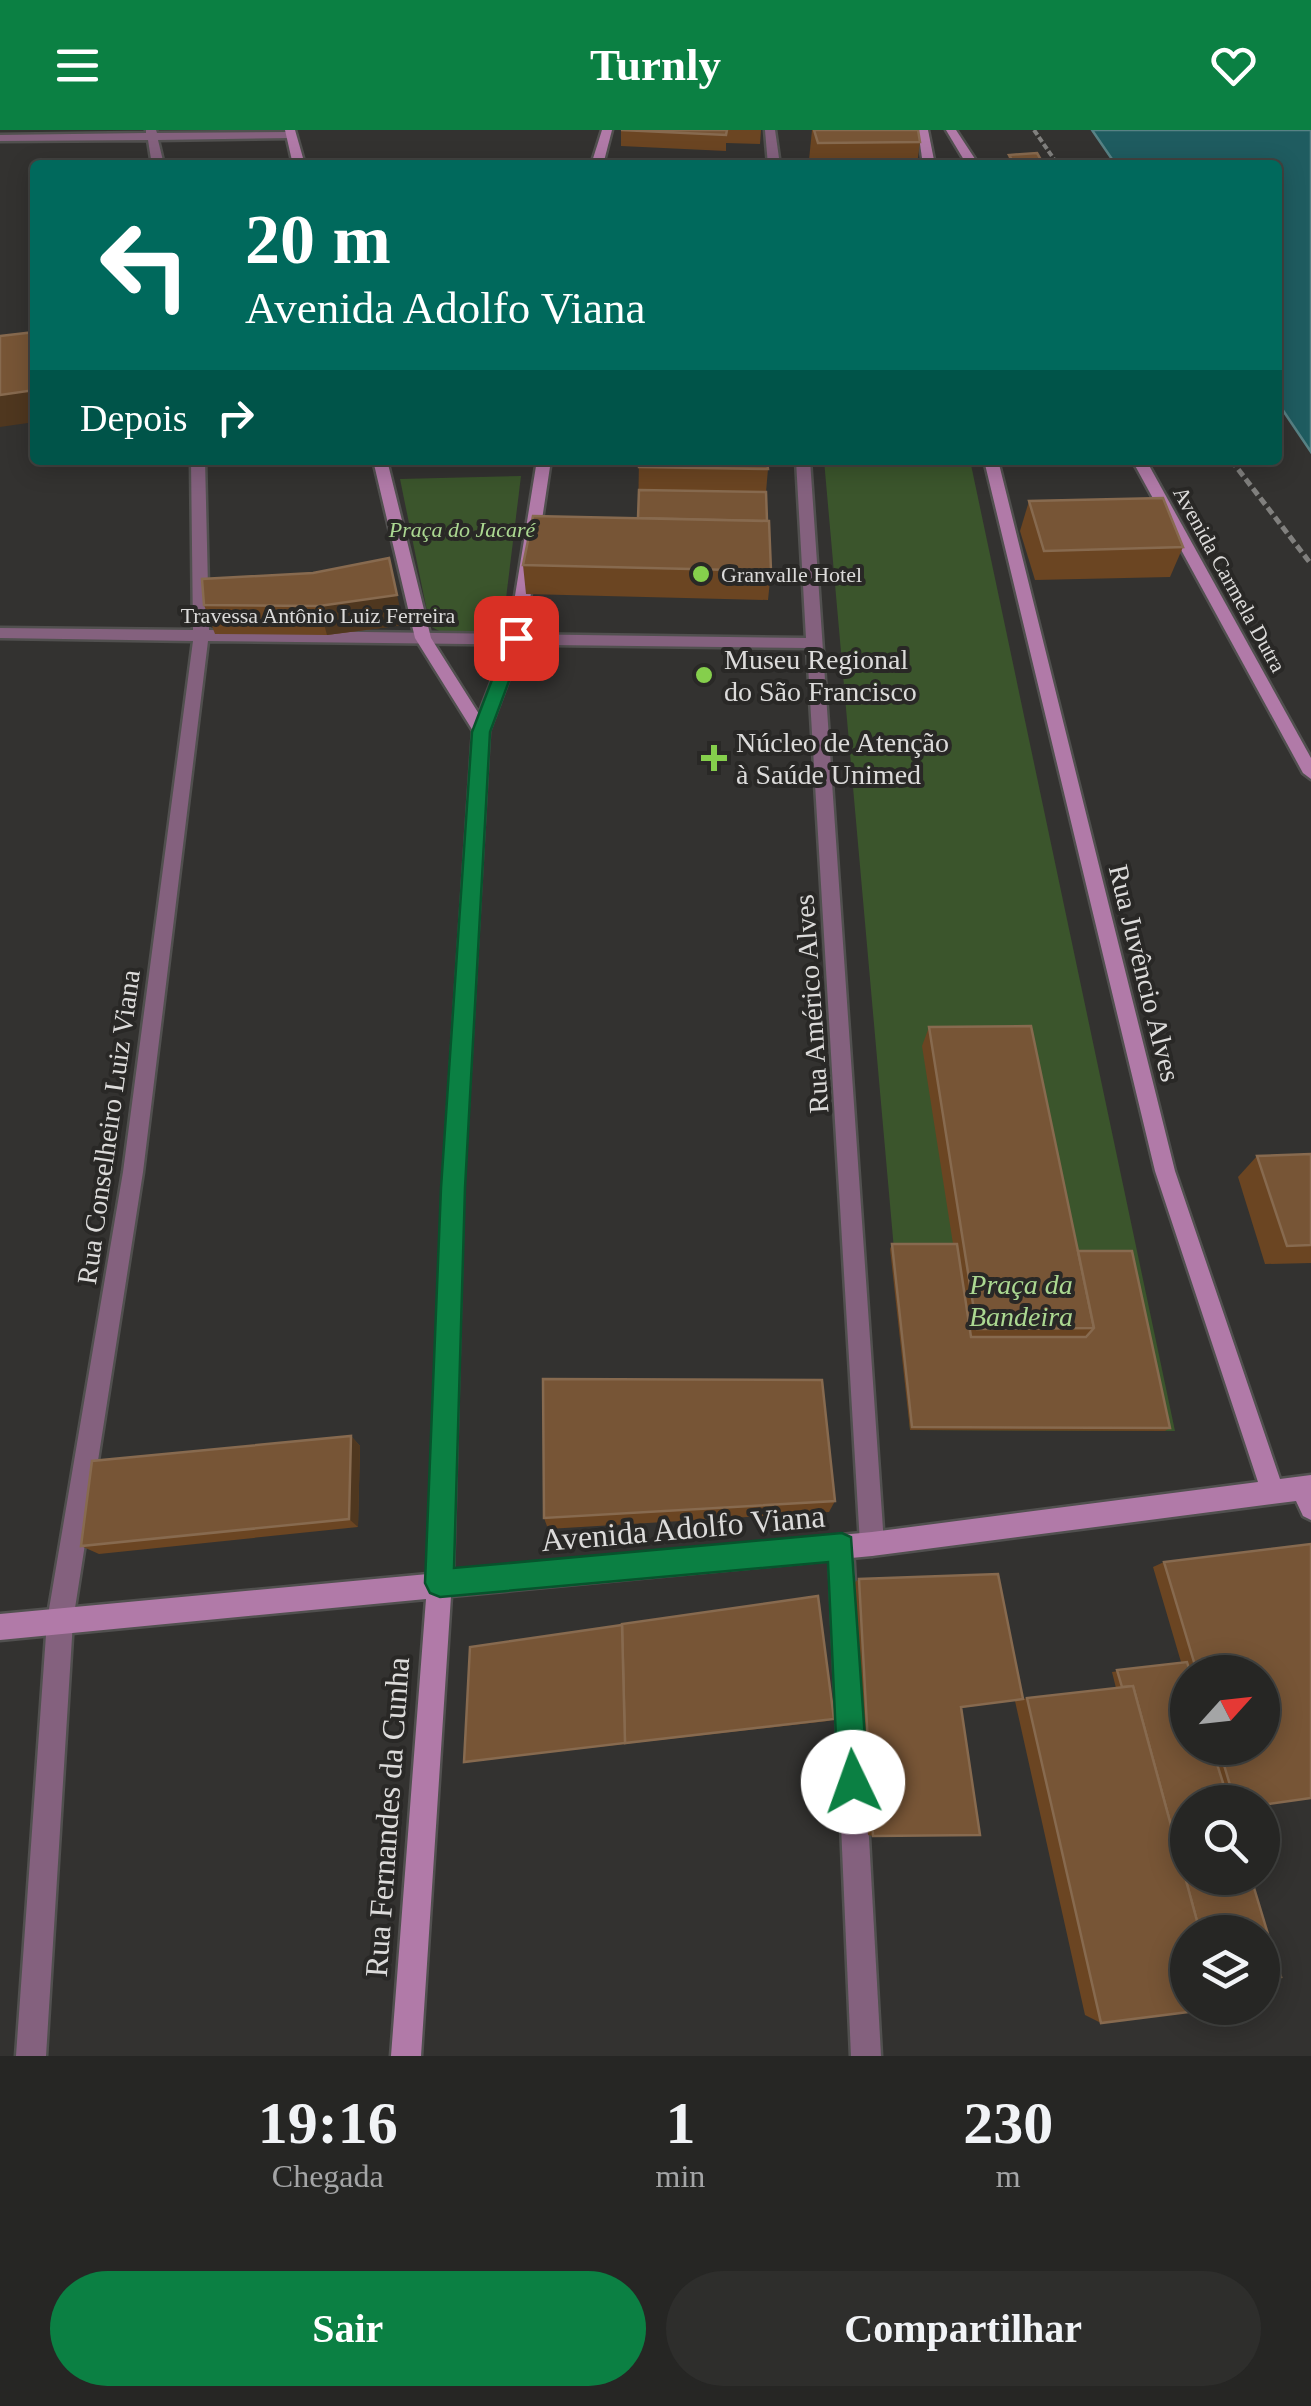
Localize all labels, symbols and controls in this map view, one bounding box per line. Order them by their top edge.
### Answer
icon: menu [50,38,105,93]
icon: heart [1206,38,1261,93]
text: Turnly [590,40,721,90]
icon: left [80,200,210,330]
text: 20 m [245,201,391,278]
text: Avenida Adolfo Viana [245,283,646,333]
icon: right [208,390,263,445]
text: Depois [80,397,188,439]
street label: Avenida Carmela Dutra [1168,482,1291,677]
park label: Praça do Jacaré [388,517,537,542]
place label: Granvalle Hotel [721,562,862,587]
marker: Granvalle Hotel [690,563,712,585]
pin [474,596,559,681]
street label: Travessa Antônio Luiz Ferreira [181,603,456,628]
icon: arrive [489,611,544,666]
place label: Museu Regional do São Francisco [724,644,917,707]
marker: Museu Regional do São Francisco [693,664,715,686]
place label: Núcleo de Atenção à Saúde Unimed [736,727,949,790]
marker: Núcleo de Atenção à Saúde Unimed [701,745,727,771]
street label: Rua Juvêncio Alves [1103,861,1186,1085]
street label: Rua Américo Alves [788,894,835,1114]
street label: Rua Conselheiro Luiz Viana [71,967,146,1286]
park label: Praça da Bandeira [968,1269,1073,1332]
street label: Avenida Adolfo Viana [540,1498,826,1558]
north arrow [1170,1655,1280,1765]
map controls [1170,1655,1280,2025]
street label: Rua Fernandes da Cunha [358,1656,416,1978]
position arrow [801,1730,905,1834]
button: search [1170,1785,1280,1895]
button: layers [1170,1915,1280,2025]
text: 19:16 [258,2090,398,2156]
text: 1 [665,2090,695,2156]
text: 230 [963,2090,1053,2156]
text: Chegada [272,2158,384,2194]
text: min [656,2158,705,2194]
text: m [996,2158,1021,2194]
button: Sair [50,2271,646,2386]
button: Compartilhar [666,2271,1261,2386]

